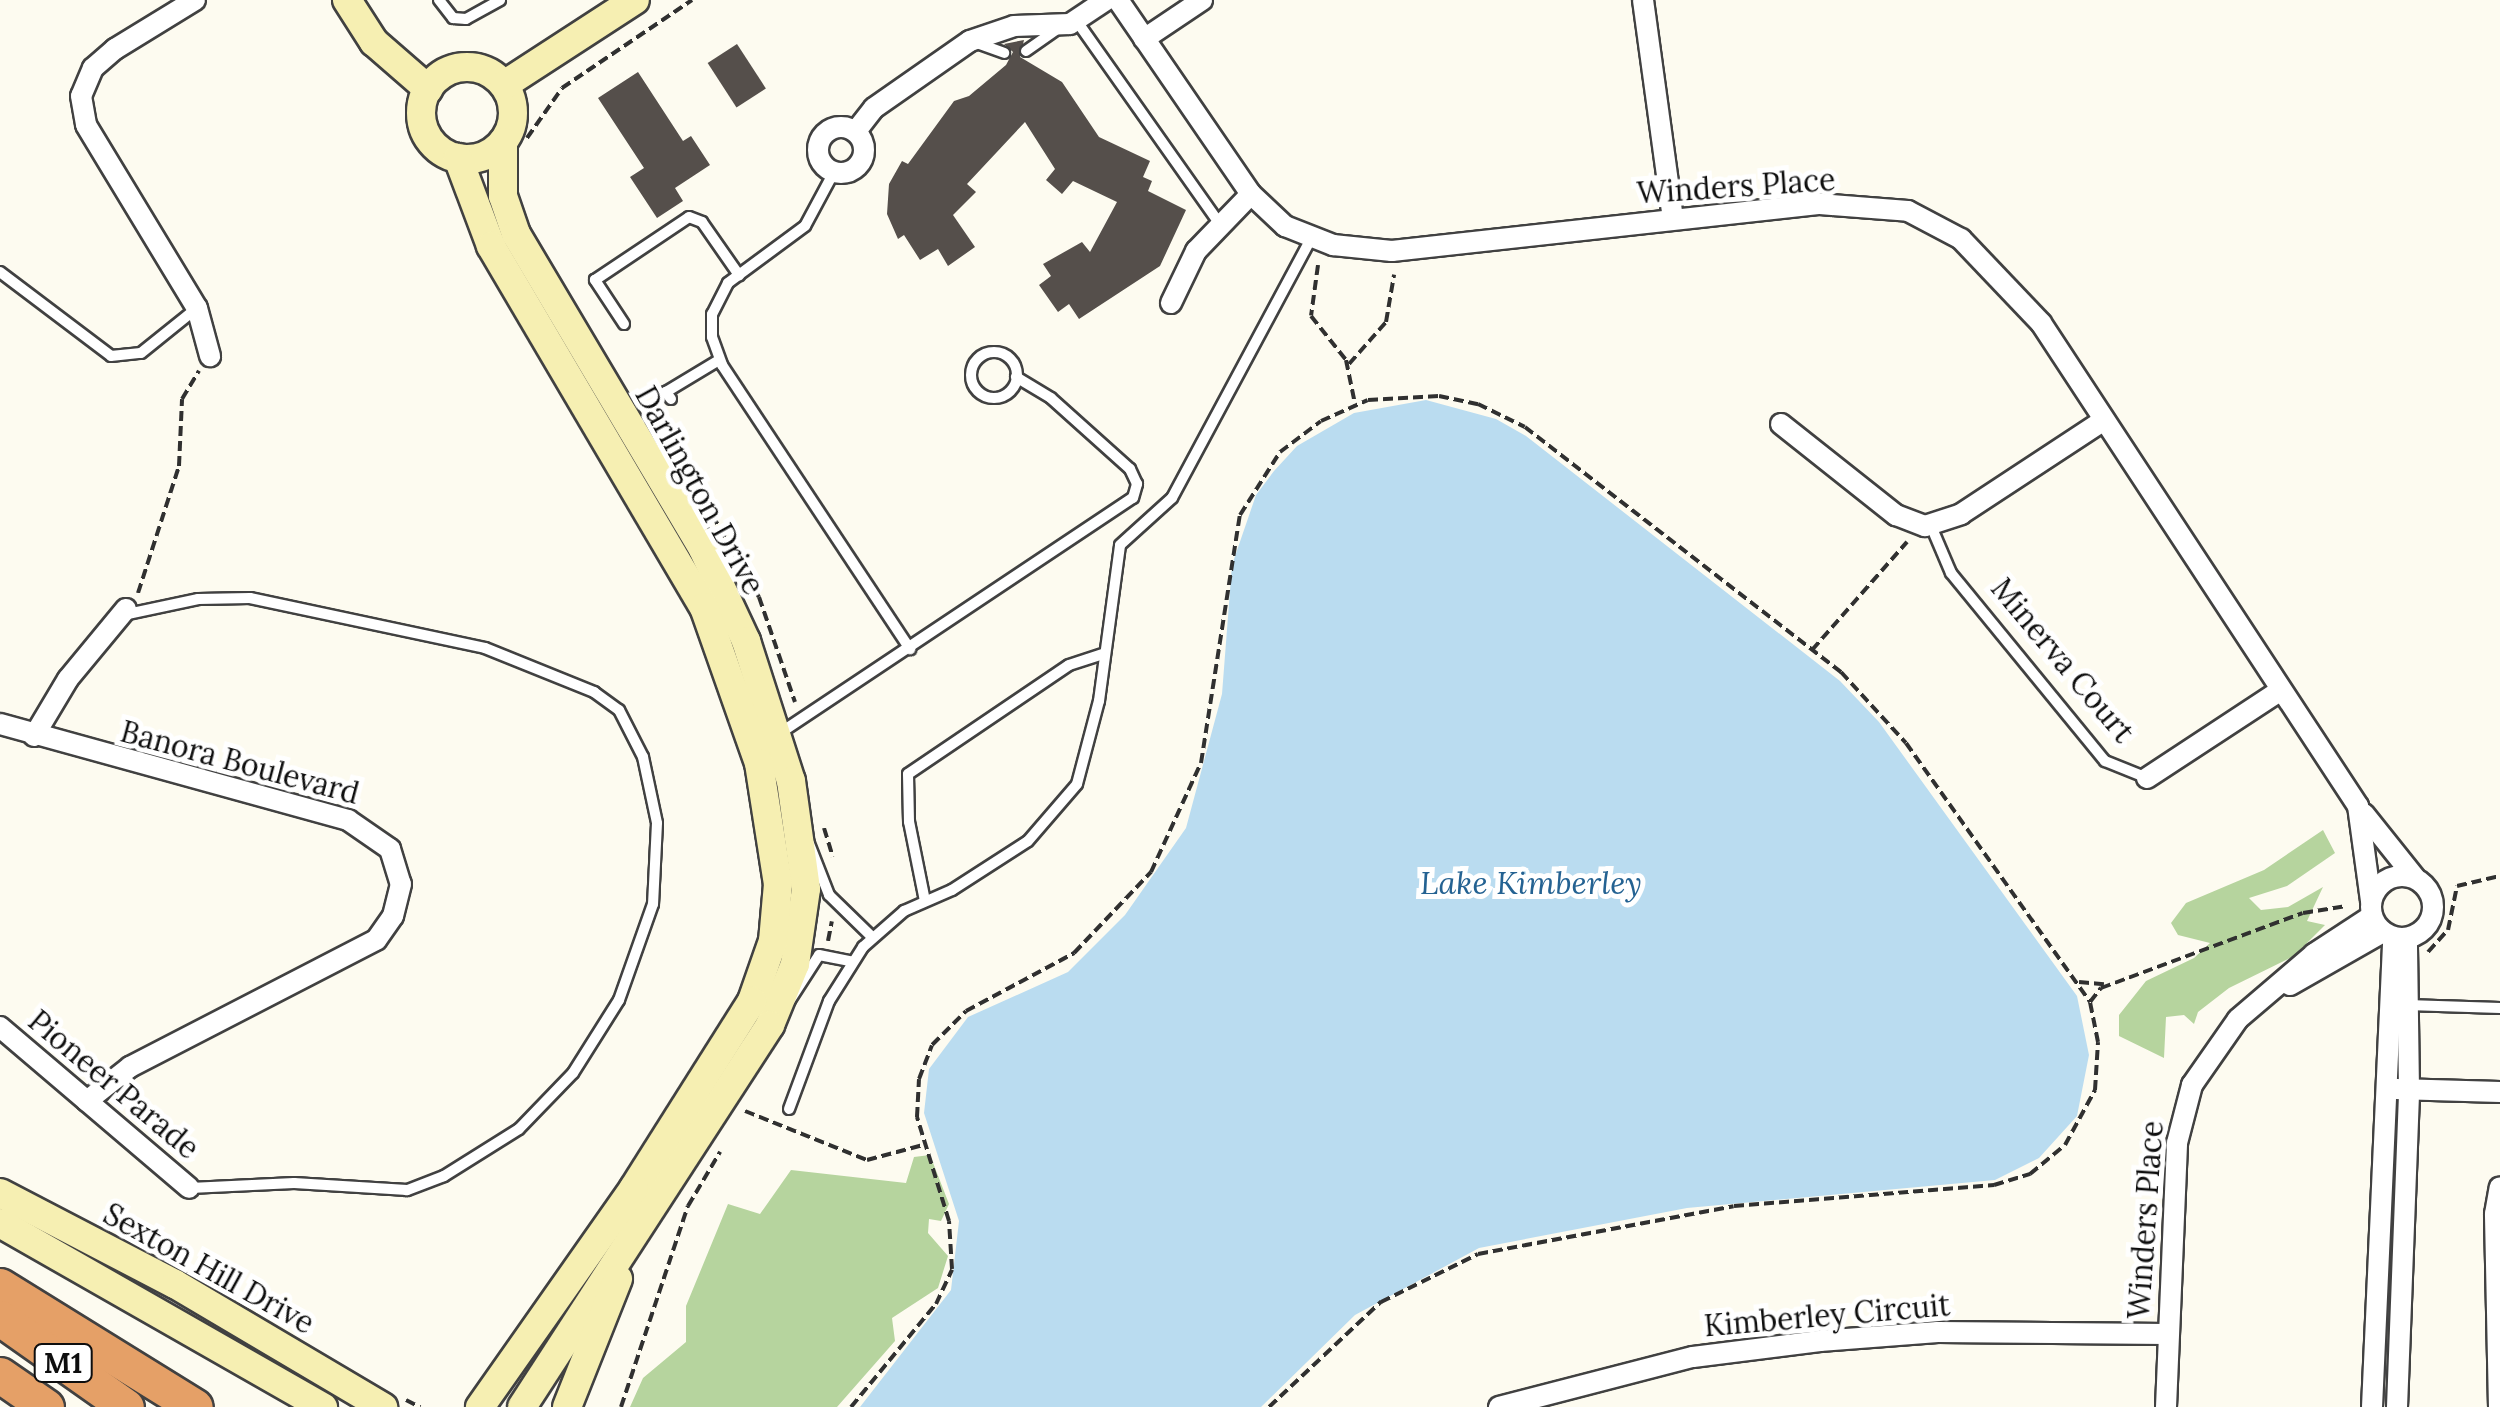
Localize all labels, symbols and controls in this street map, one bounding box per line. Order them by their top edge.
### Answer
street label: Winders Place [1636,161,1836,211]
street label: Darlington Drive [628,380,772,600]
street label: Minerva Court [1984,571,2142,749]
street label: Banora Boulevard [117,713,363,811]
water label: Lake Kimberley [1420,864,1642,902]
street label: Pioneer Parade [21,1002,207,1166]
street label: Winders Place [2120,1120,2170,1320]
street label: Sexton Hill Drive [97,1195,321,1341]
street label: Kimberley Circuit [1702,1286,1952,1344]
road number: M1 [33,1340,93,1386]

